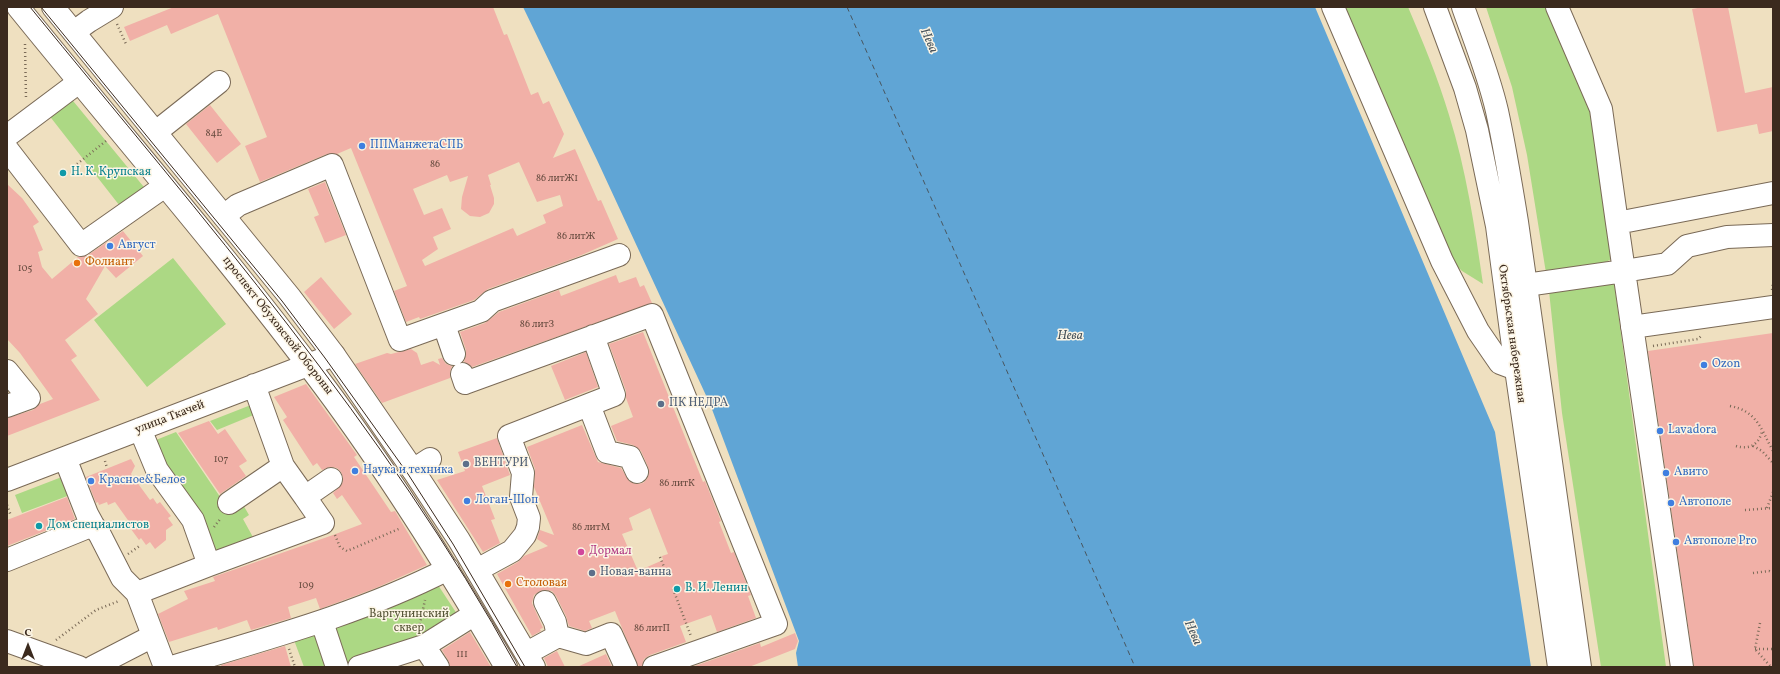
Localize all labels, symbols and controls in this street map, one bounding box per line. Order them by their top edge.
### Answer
water label: Нева [916,26,940,56]
house number: 84Е [206,128,222,140]
place label: ППМанжетаСПБ [370,139,463,153]
marker: ППМанжетаСПБ [357,141,367,151]
house number: 86 [430,159,440,171]
place label: Н. К. Крупская [71,166,151,180]
marker: Н. К. Крупская [58,168,68,178]
house number: 86 литЖ1 [536,173,578,185]
house number: 86 литЖ [557,231,595,243]
place label: Август [118,239,156,253]
marker: Август [105,241,115,251]
street label: проспект Обуховской Обороны [219,254,335,398]
place label: Фолиант [85,256,134,270]
marker: Фолиант [72,258,82,268]
house number: 105 [18,263,32,275]
street label: Октябрьская набережная [1494,264,1528,404]
house number: 86 литЗ [520,319,554,331]
water label: Нева [1057,329,1083,345]
place label: Ozon [1712,358,1740,372]
marker: Ozon [1699,360,1709,370]
place label: ПК НЕДРА [669,397,728,411]
street label: улица Ткачей [133,398,207,438]
marker: ПК НЕДРА [656,399,666,409]
place label: Lavadora [1668,424,1717,438]
marker: Lavadora [1655,426,1665,436]
house number: 107 [214,454,228,466]
place label: ВЕНТУРИ [474,457,528,471]
marker: ВЕНТУРИ [461,459,471,469]
place label: Наука и техника [363,464,453,478]
marker: Наука и техника [350,466,360,476]
place label: Авито [1674,466,1708,480]
marker: Авито [1661,468,1671,478]
place label: Красное&Белое [99,474,185,488]
marker: Красное&Белое [86,476,96,486]
house number: 86 литК [659,478,695,490]
place label: Логан-Шоп [475,494,538,508]
marker: Логан-Шоп [462,496,472,506]
place label: Автополе [1679,496,1731,510]
marker: Автополе [1666,498,1676,508]
place label: Дом специалистов [47,519,149,533]
marker: Дом специалистов [34,521,44,531]
house number: 86 литМ [572,522,610,534]
place label: Автополе Pro [1684,535,1757,549]
marker: Автополе Pro [1671,537,1681,547]
place label: Дормал [589,545,632,559]
marker: Дормал [576,547,586,557]
place label: Новая-ванна [600,566,671,580]
marker: Новая-ванна [587,568,597,578]
place label: Столовая [516,577,567,591]
marker: Столовая [503,579,513,589]
house number: 109 [298,580,314,592]
place label: В. И. Ленин [685,582,748,596]
marker: В. И. Ленин [672,584,682,594]
park label: Варгунинский сквер [369,608,449,636]
water label: Нева [1180,618,1204,648]
house number: 86 литП [634,623,670,635]
north arrow [8,626,48,666]
text: С [24,626,32,641]
house number: 111 [456,649,468,661]

